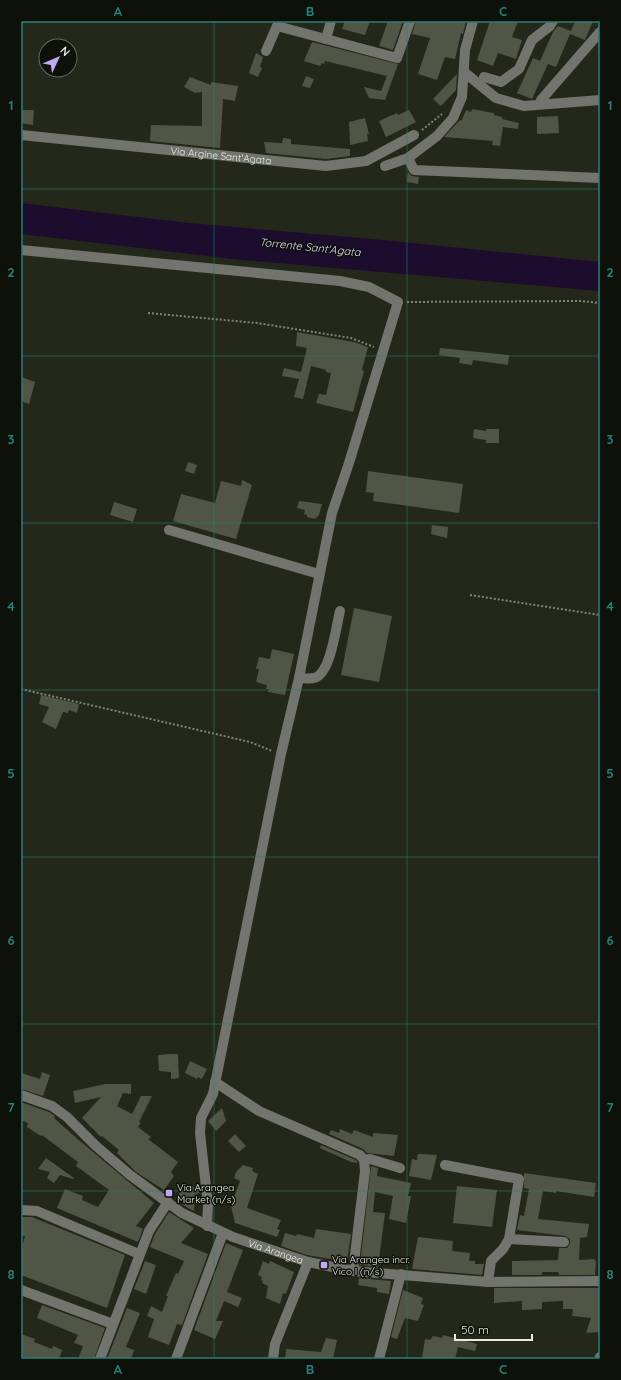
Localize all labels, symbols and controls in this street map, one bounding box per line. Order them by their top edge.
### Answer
text: A [114,3,123,19]
text: B [306,3,314,19]
text: C [499,3,507,19]
north arrow [38,38,78,78]
text: N [57,43,73,59]
text: 1 [8,97,14,113]
text: 1 [607,97,613,113]
street label: Via Argine Sant'Agata [170,144,272,167]
water label: Torrente Sant'Agata [259,235,363,259]
text: 2 [7,264,15,280]
text: 2 [606,264,614,280]
text: 3 [8,431,15,447]
text: 3 [607,431,614,447]
text: 4 [7,598,15,614]
text: 4 [606,598,614,614]
text: 5 [7,765,15,781]
text: 5 [606,765,614,781]
text: 6 [7,932,15,948]
text: 6 [606,932,614,948]
text: 7 [7,1099,15,1115]
text: 7 [606,1099,614,1115]
place label: Via Arangea Market (n/s) [177,1181,236,1206]
marker: Via Arangea Market (n/s) [164,1188,174,1198]
street label: Via Arangea [246,1236,305,1267]
place label: Via Arangea incr. Vico I (n/s) [332,1253,410,1278]
marker: Via Arangea incr. Vico I (n/s) [319,1260,329,1270]
text: 8 [7,1266,15,1282]
text: 8 [606,1266,614,1282]
scale bar [455,1316,532,1342]
text: 50 m [461,1322,489,1337]
text: A [114,1361,123,1377]
text: B [306,1361,314,1377]
text: C [499,1361,507,1377]

